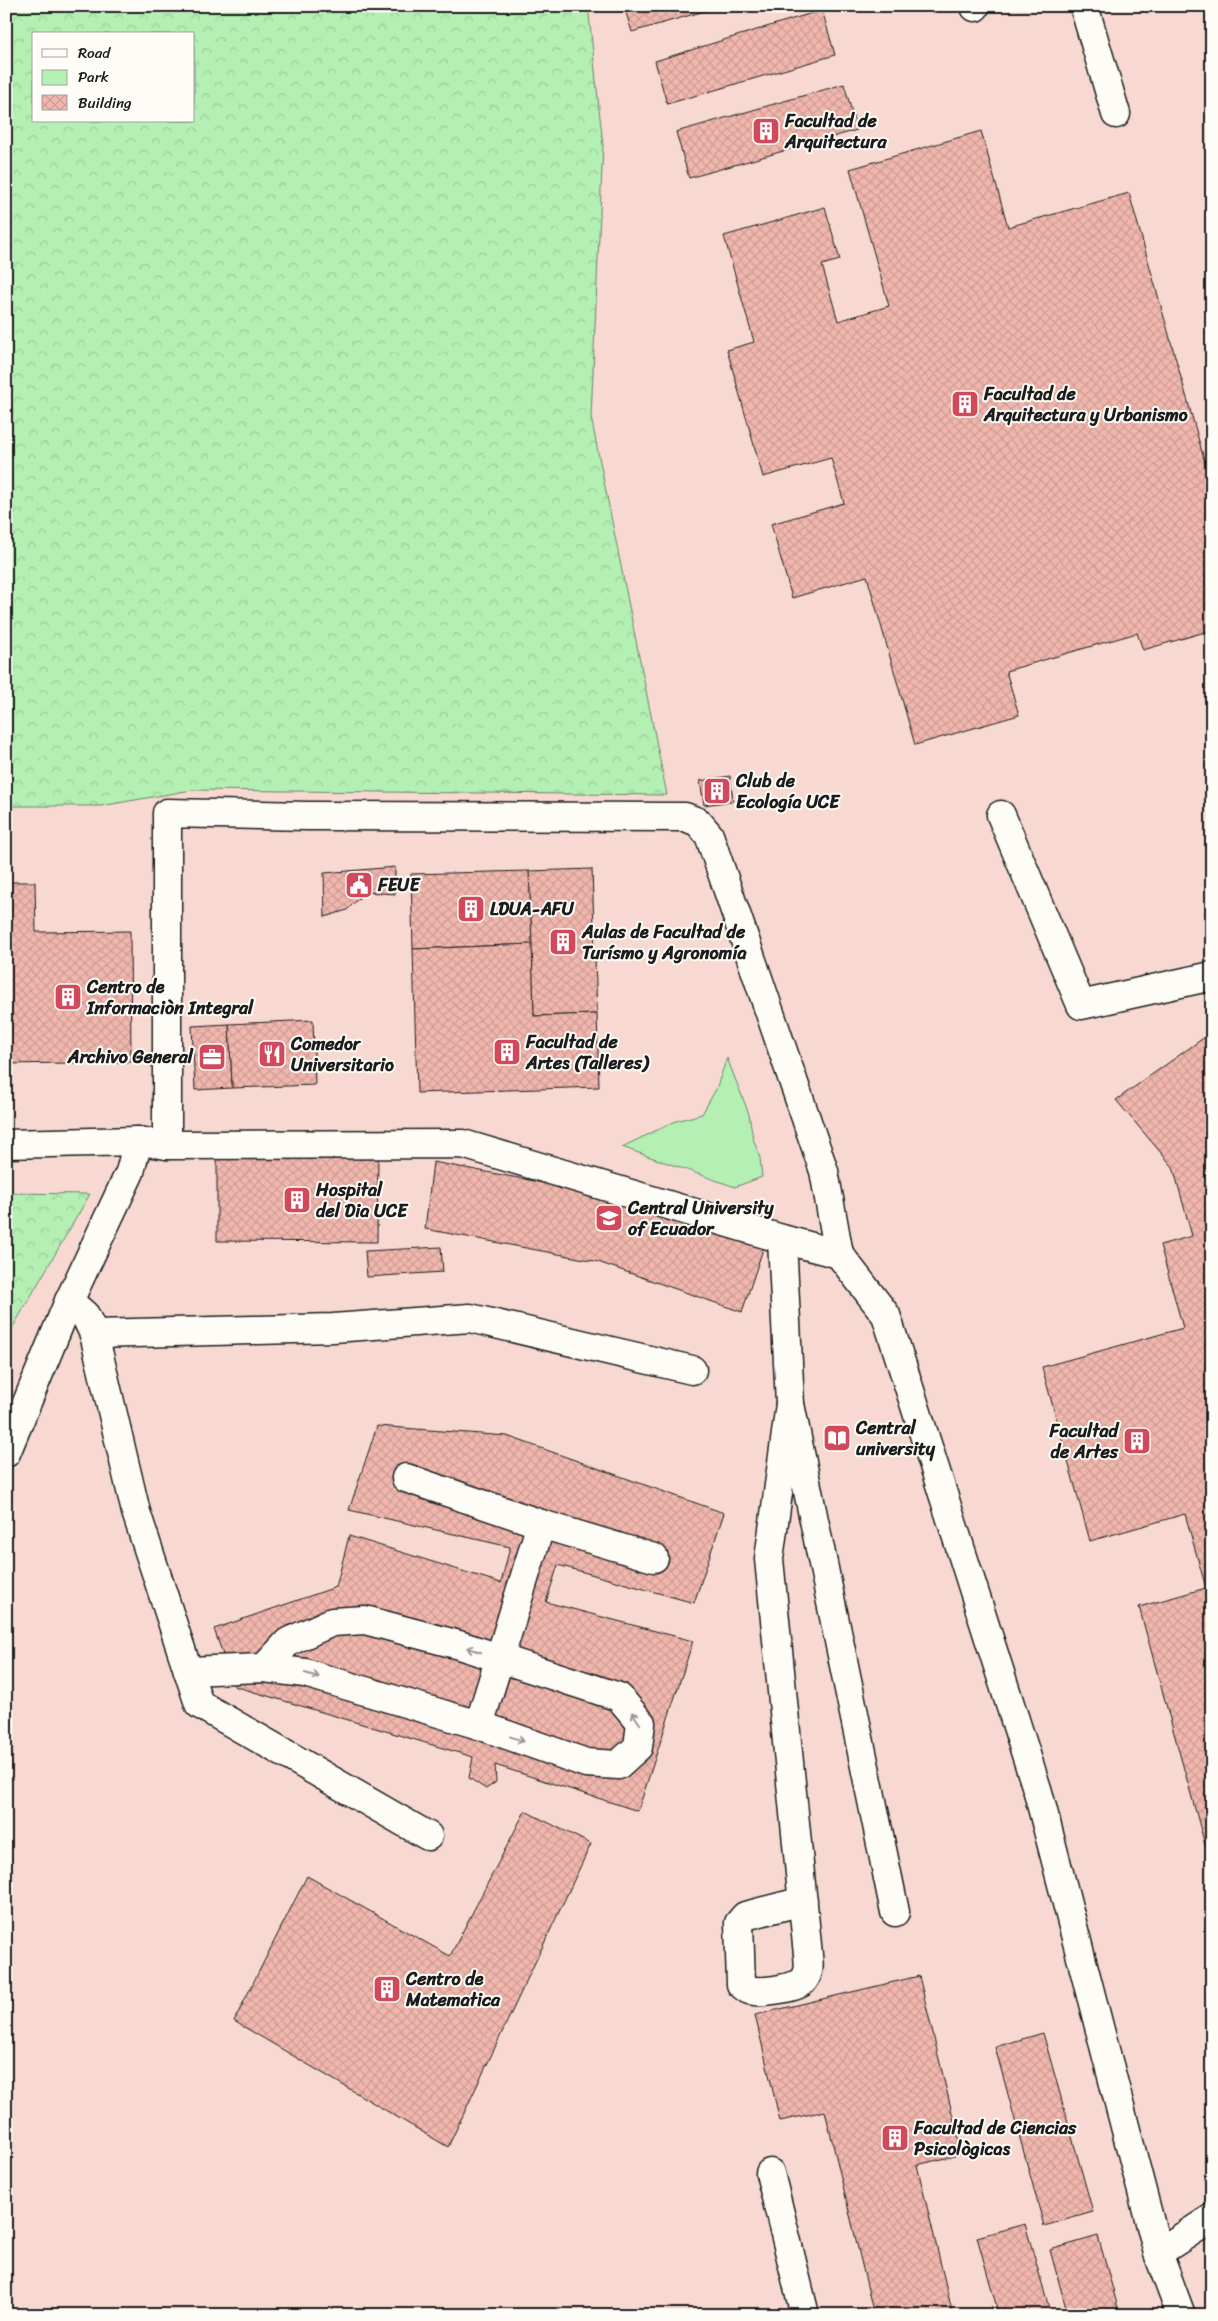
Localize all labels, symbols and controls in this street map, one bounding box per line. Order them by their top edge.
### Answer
legend [32,32,195,122]
text: Road [78,40,111,66]
text: Park [78,64,109,90]
text: Building [78,90,132,116]
place label: Facultad de Arquitectura [784,105,887,158]
building icon: Facultad de Arquitectura [751,116,781,146]
place label: Facultad de Arquitectura y Urbanismo [983,378,1188,431]
building icon: Facultad de Arquitectura y Urbanismo [950,389,980,419]
place label: Club de Ecología UCE [735,765,841,818]
building icon: Club de Ecología UCE [702,776,732,806]
place label: FEUE [377,869,422,901]
public building icon: FEUE [344,870,374,900]
place label: LDUA-AFU [490,893,575,925]
building icon: LDUA-AFU [456,894,486,924]
place label: Aulas de Facultad de Turísmo y Agronomía [581,916,747,969]
building icon: Aulas de Facultad de Turísmo y Agronomía [548,927,578,957]
place label: Centro de Informaciòn Integral [86,971,254,1024]
building icon: Centro de Informaciòn Integral [53,982,83,1012]
place label: Facultad de Artes (Talleres) [525,1026,650,1079]
place label: Comedor Universitario [290,1028,394,1081]
building icon: Facultad de Artes (Talleres) [492,1037,522,1067]
restaurant icon: Comedor Universitario [257,1039,287,1069]
place label: Archivo General [67,1041,194,1073]
office icon: Archivo General [197,1042,227,1072]
place label: Hospital del Dia UCE [315,1174,409,1227]
building icon: Hospital del Dia UCE [282,1185,312,1215]
place label: Central University of Ecuador [627,1192,774,1245]
school or university icon: Central University of Ecuador [594,1203,624,1233]
place label: Central university [855,1412,936,1465]
place label: Facultad de Artes [1049,1415,1120,1468]
library icon: Central university [822,1423,852,1453]
building icon: Facultad de Artes [1122,1426,1152,1456]
one-way arrow [466,1645,482,1655]
one-way arrow [304,1671,320,1681]
one-way arrow [631,1711,641,1725]
one-way arrow [509,1735,525,1744]
place label: Centro de Matematica [405,1963,501,2016]
building icon: Centro de Matematica [372,1974,402,2004]
place label: Facultad de Ciencias Psicològicas [913,2112,1077,2165]
building icon: Facultad de Ciencias Psicològicas [880,2123,910,2153]

